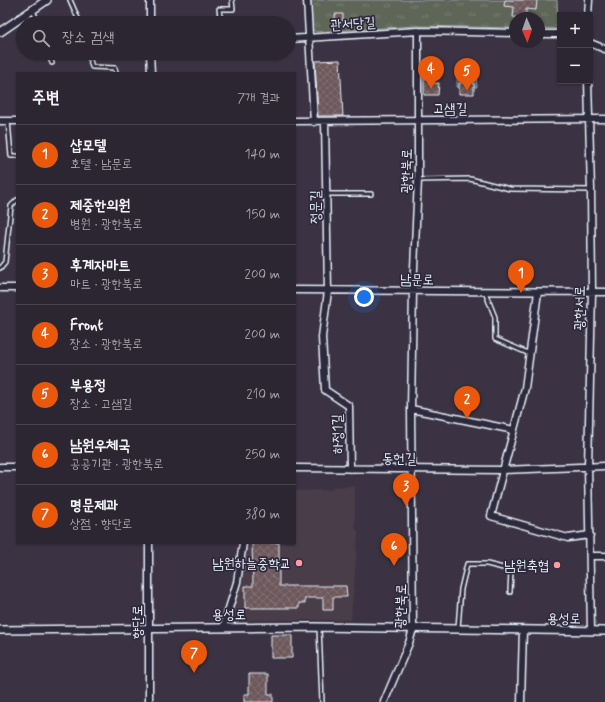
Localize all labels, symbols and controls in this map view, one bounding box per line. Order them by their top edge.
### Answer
north arrow [509,12,545,48]
map controls [557,12,593,84]
button: + [557,12,593,48]
street label: 관서당길 [330,13,377,35]
search box [16,16,296,60]
icon: search [30,27,52,49]
text: 장소 검색 [62,28,114,48]
button: − [557,48,593,84]
pin: 4 [418,56,444,89]
pin: 5 [454,58,480,91]
text: 주변 [32,87,59,109]
text: 7개 결과 [237,90,280,107]
street label: 고샘길 [433,100,468,118]
text: 샵모텔 [70,136,106,156]
text: 1 [42,146,48,163]
text: 140 m [245,146,280,163]
street label: 광한북로 [398,148,416,194]
text: 호텔 · 남문로 [70,156,132,173]
street label: 정문길 [307,189,325,224]
text: 제중한의원 [70,196,130,216]
text: 2 [42,206,48,223]
text: 150 m [246,206,280,223]
text: 병원 · 광한북로 [70,216,143,233]
text: 후계자마트 [70,256,130,276]
pin: 1 [508,260,534,293]
text: 3 [42,266,48,283]
text: 200 m [245,266,280,283]
street label: 남문로 [400,271,434,289]
text: 마트 · 광한북로 [70,276,143,293]
street label: 광한서로 [571,285,589,331]
your location [354,287,374,307]
text: Front [70,316,103,336]
text: 4 [41,326,49,343]
text: 200 m [245,326,280,343]
text: 장소 · 광한북로 [70,336,143,353]
text: 부용정 [70,376,106,396]
text: 5 [41,386,49,403]
text: 210 m [246,386,280,403]
pin: 2 [454,386,480,419]
text: 장소 · 고샘길 [70,396,132,413]
street label: 하정1길 [329,413,347,454]
text: 남원우체국 [70,436,130,456]
text: 6 [42,446,48,463]
text: 250 m [245,446,280,463]
street label: 동헌길 [382,450,417,468]
text: 공공기관 · 광한북로 [70,456,164,473]
pin: 3 [393,473,419,506]
text: 명문제과 [70,496,118,516]
text: 7 [41,506,49,523]
text: 380 m [245,506,280,523]
text: 상점 · 향단로 [70,516,132,533]
pin: 6 [381,533,407,566]
place label: 남원하늘중학교 [212,555,291,573]
place label: 남원축협 [504,557,549,575]
marker: 남원하늘중학교 [294,558,304,568]
marker: 남원축협 [552,560,562,570]
street label: 광한북로 [391,583,411,629]
street label: 향단로 [129,605,147,639]
street label: 용성로 [212,606,246,624]
street label: 용성로 [547,610,581,628]
pin: 7 [181,640,207,673]

